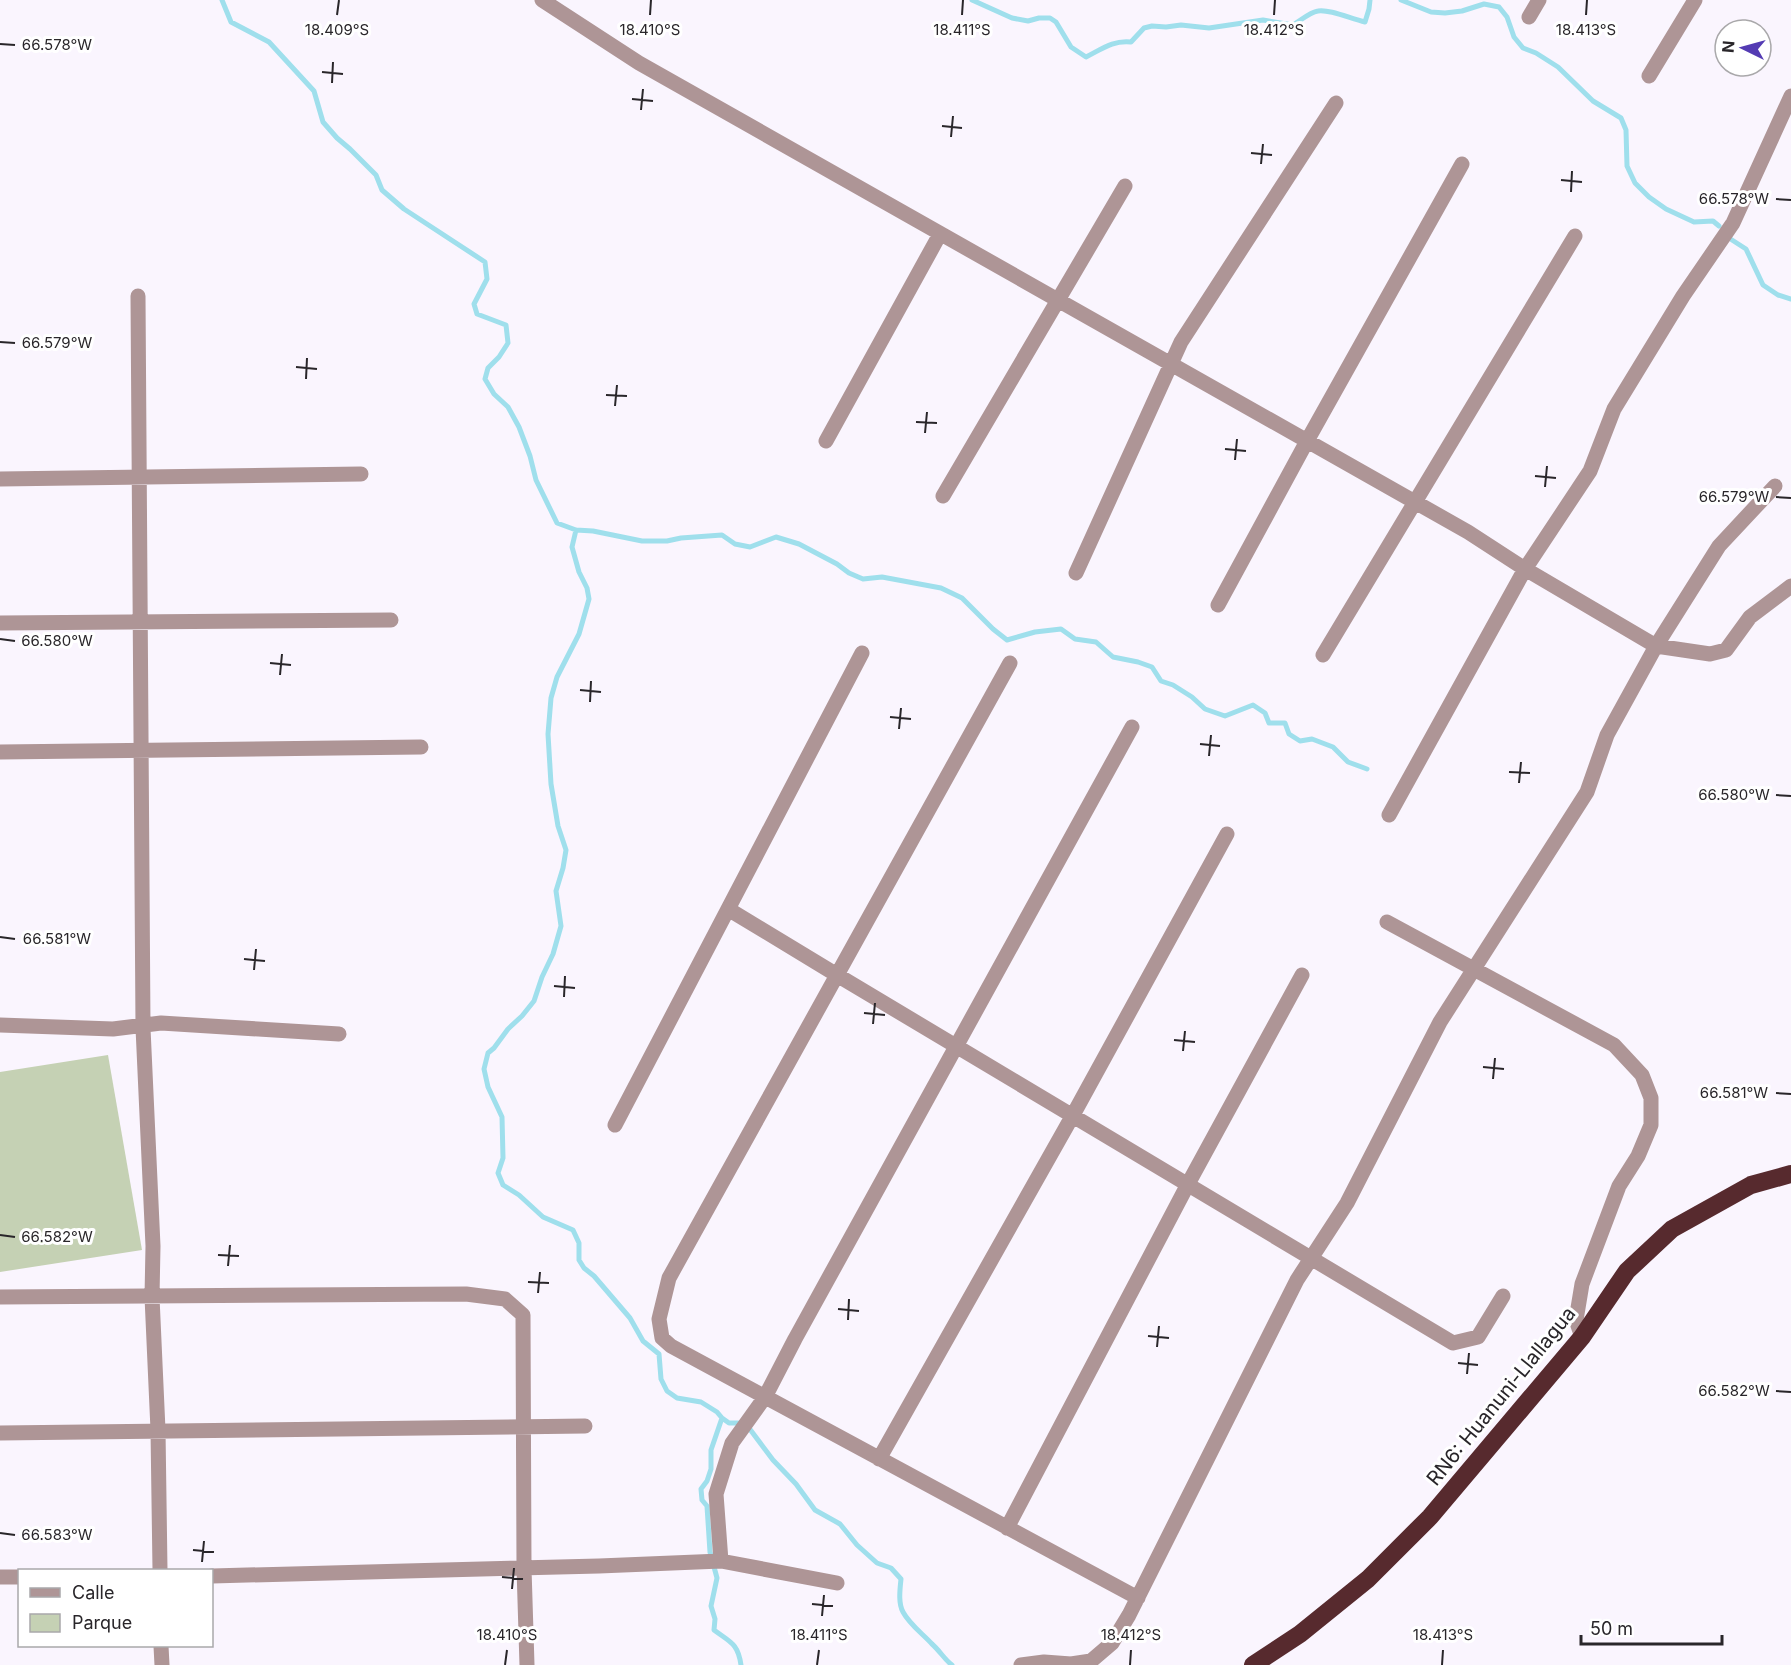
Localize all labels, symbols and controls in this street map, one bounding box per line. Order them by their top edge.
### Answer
north arrow [1713,18,1773,78]
text: 18.409°S [305,20,369,39]
text: 18.410°S [620,20,680,39]
text: 18.411°S [933,20,991,39]
text: 18.412°S [1244,20,1304,39]
text: 18.413°S [1556,20,1616,39]
text: 66.578°W [22,35,92,54]
text: N [1718,40,1739,54]
text: 66.578°W [1699,189,1769,208]
text: 66.579°W [22,333,93,352]
text: 66.579°W [1699,487,1770,506]
text: 66.580°W [21,631,93,650]
text: 66.580°W [1698,785,1770,804]
text: 66.581°W [23,929,91,948]
text: 66.581°W [1700,1083,1768,1102]
text: 66.582°W [21,1227,93,1246]
street label: RN6: Huanuni-Llallagua [1422,1302,1580,1490]
text: 66.582°W [1698,1381,1770,1400]
text: 66.583°W [21,1525,93,1544]
legend [18,1569,213,1647]
text: Calle [72,1582,114,1603]
scale bar [1581,1608,1722,1646]
text: Parque [72,1612,132,1633]
text: 50 m [1590,1618,1633,1639]
text: 18.410°S [477,1625,537,1644]
text: 18.411°S [790,1625,848,1644]
text: 18.412°S [1101,1625,1161,1644]
text: 18.413°S [1413,1625,1473,1644]

